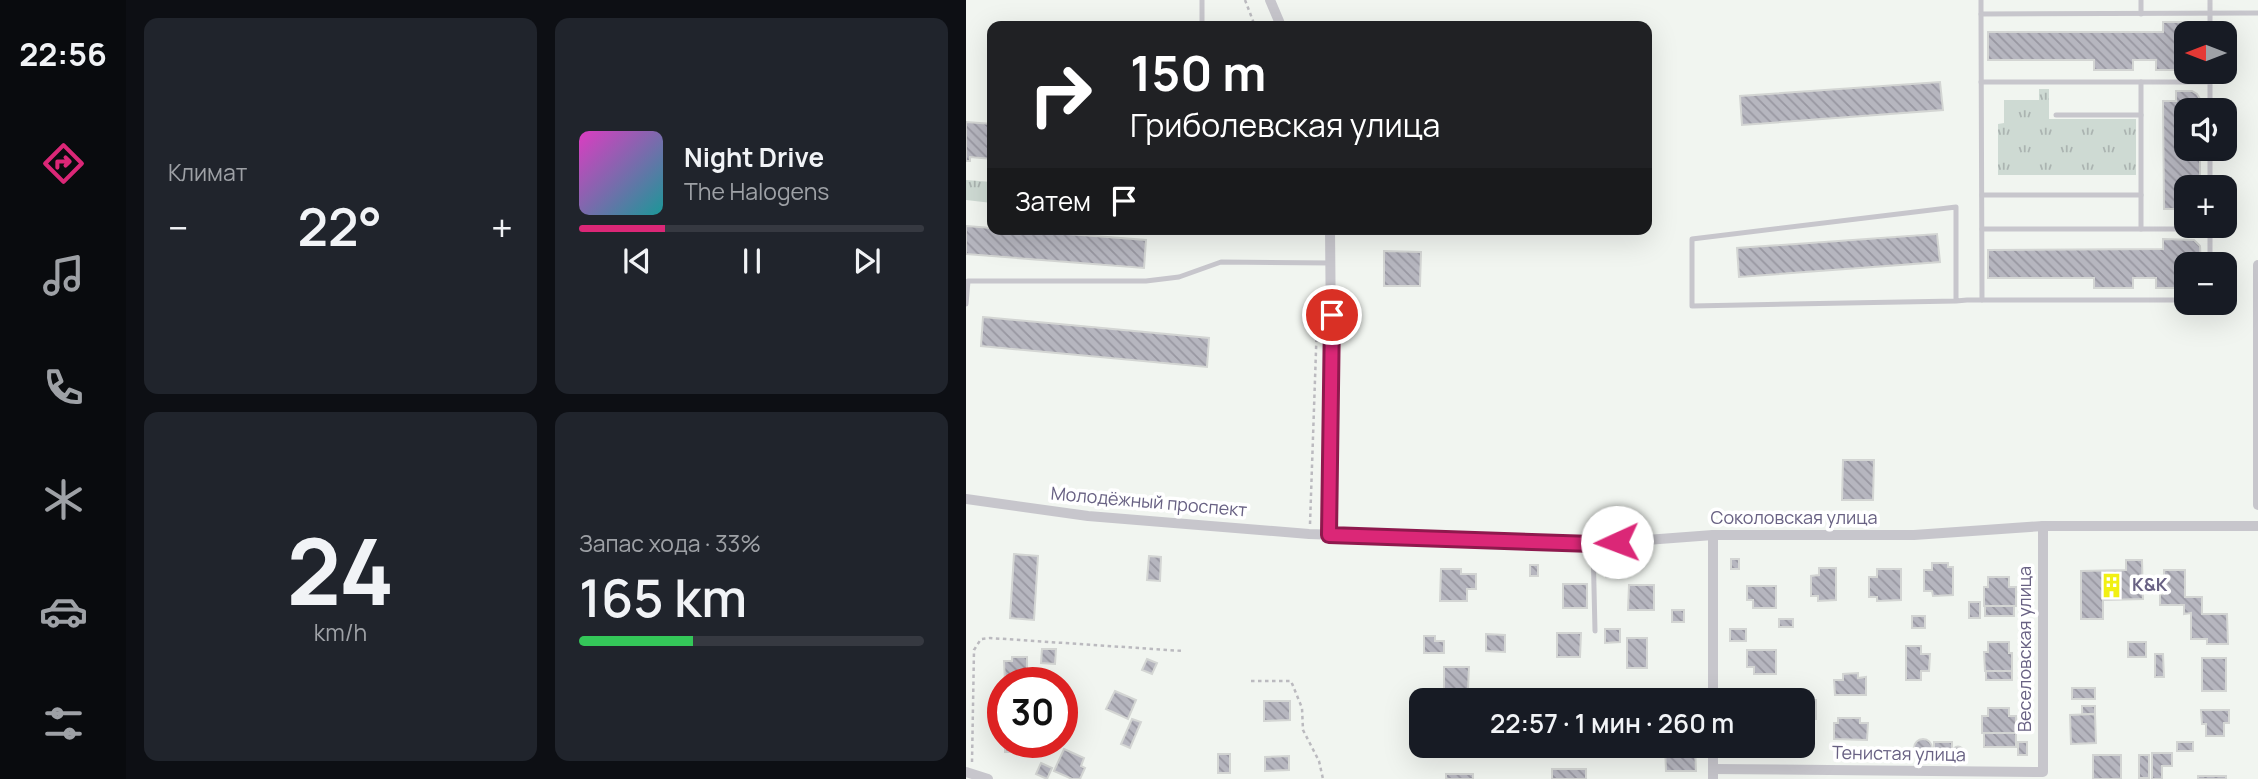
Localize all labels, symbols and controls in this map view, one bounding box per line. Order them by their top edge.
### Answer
north arrow [2174,21,2236,84]
map controls [2174,21,2237,315]
text: 22:56 [19,32,107,76]
text: 150 m [1130,39,1266,106]
icon: right [1015,49,1106,140]
button: sound [2174,98,2237,161]
text: Гриболевская улица [1130,103,1440,147]
icon: directions [39,139,88,188]
text: Night Drive [684,139,824,175]
text: Климат [168,156,247,188]
text: The Halogens [684,175,829,207]
button: + [2174,175,2237,238]
icon: arrive [1105,182,1143,220]
text: Затем [1015,183,1091,219]
text: 22° [298,191,382,262]
text: − [168,201,189,253]
text: + [491,201,513,253]
icon: previous [618,242,656,280]
icon: pause [733,242,771,280]
icon: next [848,242,886,280]
icon: music [39,251,88,300]
button: − [2174,252,2237,315]
pin [1302,285,1362,345]
icon: arrive [1313,296,1351,334]
icon: phone [39,363,88,412]
icon: climate [39,475,88,524]
street label: Молодёжный проспект [1050,480,1248,522]
position arrow [1580,505,1654,579]
street label: Соколовская улица [1711,505,1877,529]
text: 24 [287,508,394,632]
text: Запас хода · 33% [579,527,761,559]
text: 165 km [579,562,747,633]
street label: Веселовская улица [2012,566,2036,732]
building icon: K&K [2098,571,2126,599]
place label: K&K [2132,572,2168,596]
icon: car [39,587,88,636]
text: km/h [314,616,367,648]
speed limit sign: 30 [987,667,1078,758]
icon: filters [39,699,88,748]
text: 22:57 · 1 мин · 260 m [1490,705,1734,741]
street label: Тенистая улица [1832,740,1966,766]

